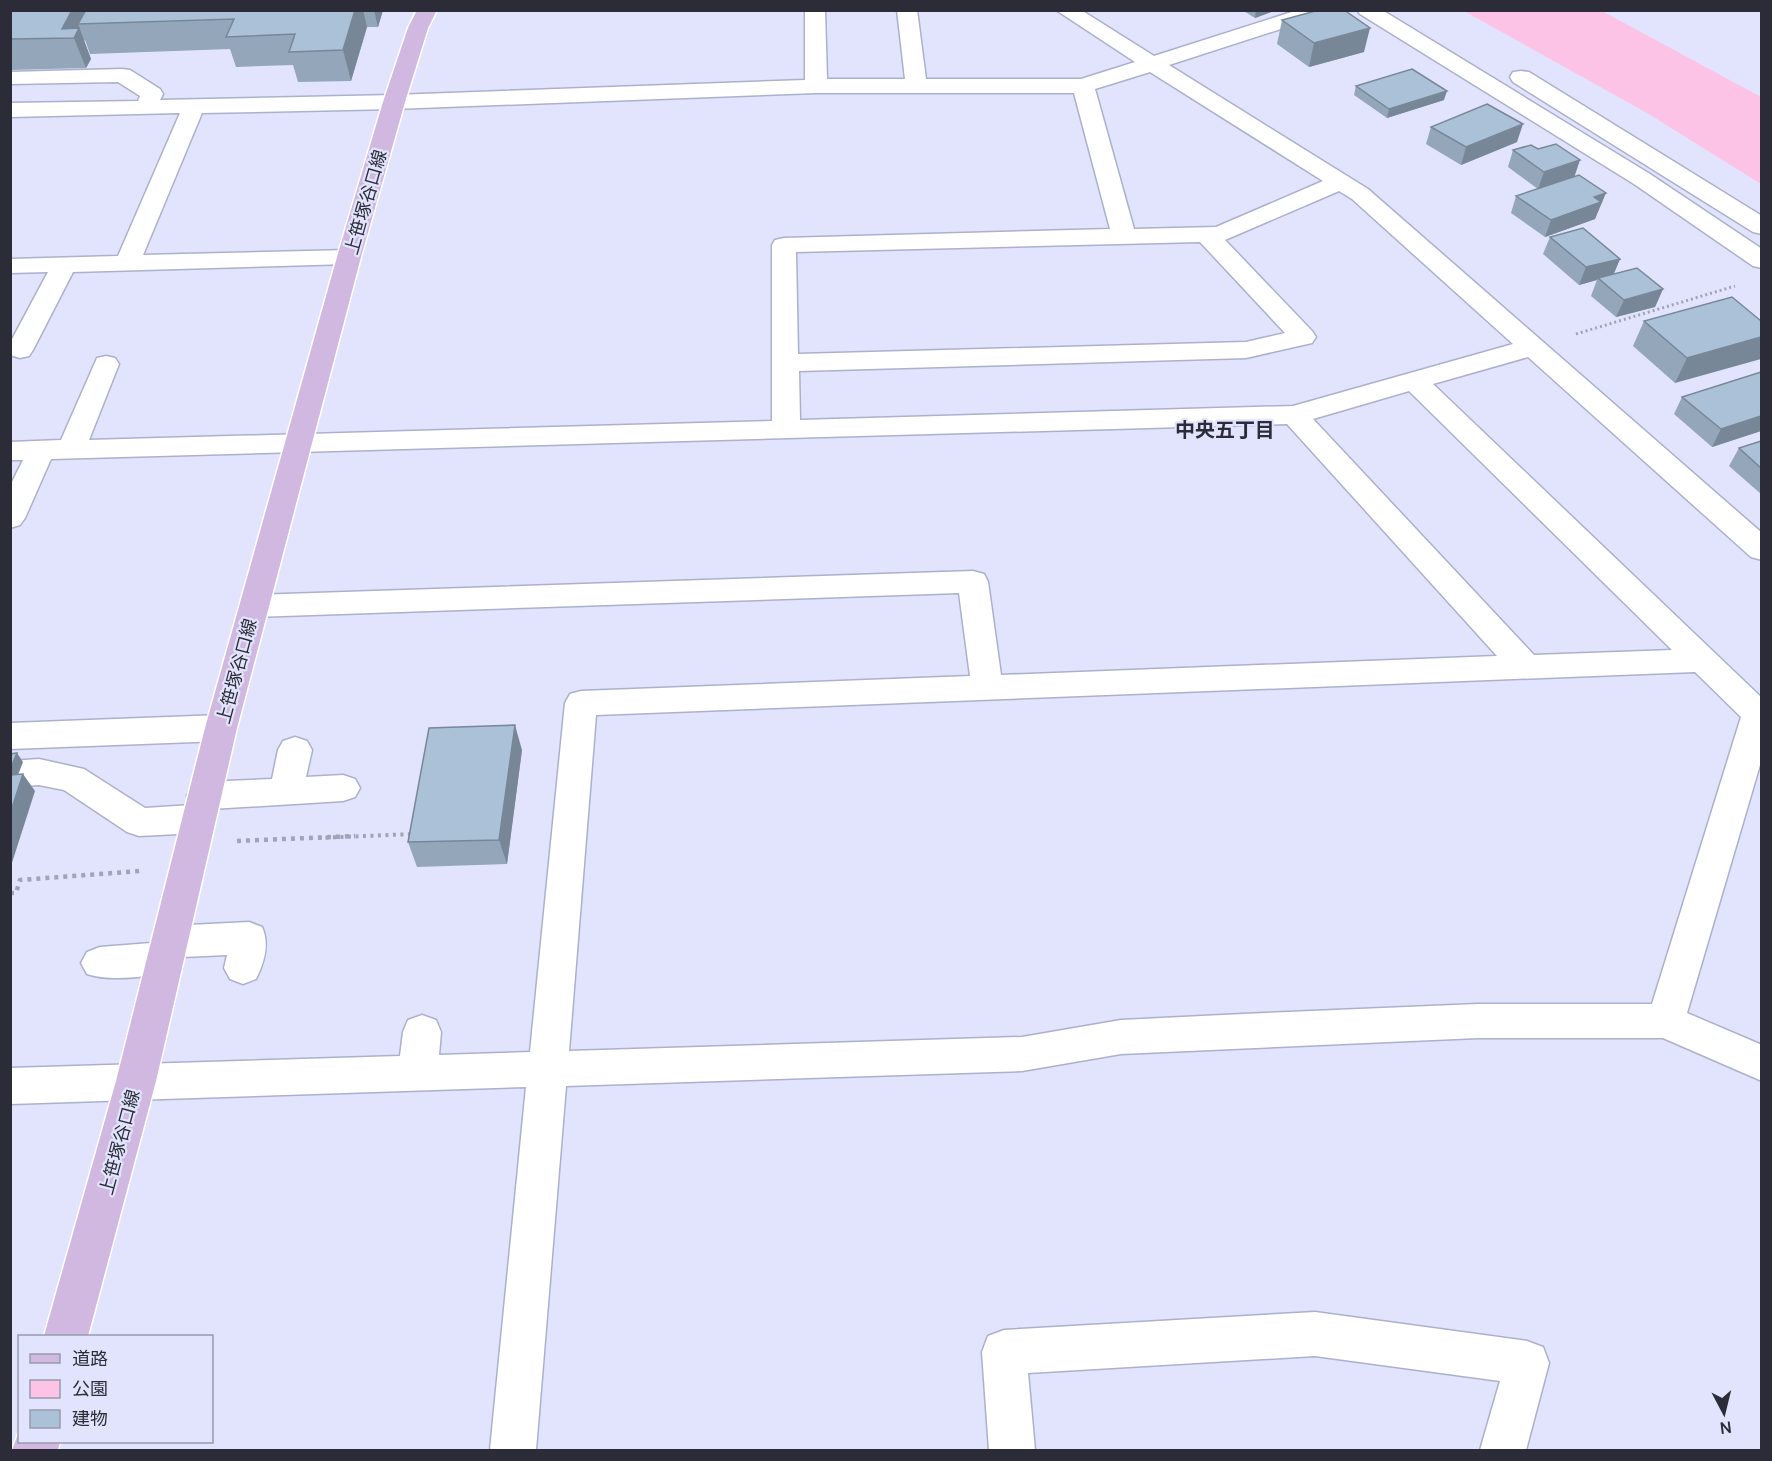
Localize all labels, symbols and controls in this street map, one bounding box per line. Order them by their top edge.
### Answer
street label: 上笹塚谷口線 [339,147,391,257]
district label: 中央五丁目 [1175,416,1275,443]
street label: 上笹塚谷口線 [210,616,262,726]
street label: 上笹塚谷口線 [93,1087,145,1197]
legend [18,1335,213,1443]
text: 道路 [72,1346,108,1370]
text: 公園 [72,1376,108,1400]
north arrow [1694,1383,1754,1443]
text: 建物 [72,1406,108,1430]
text: N [1719,1416,1733,1440]

